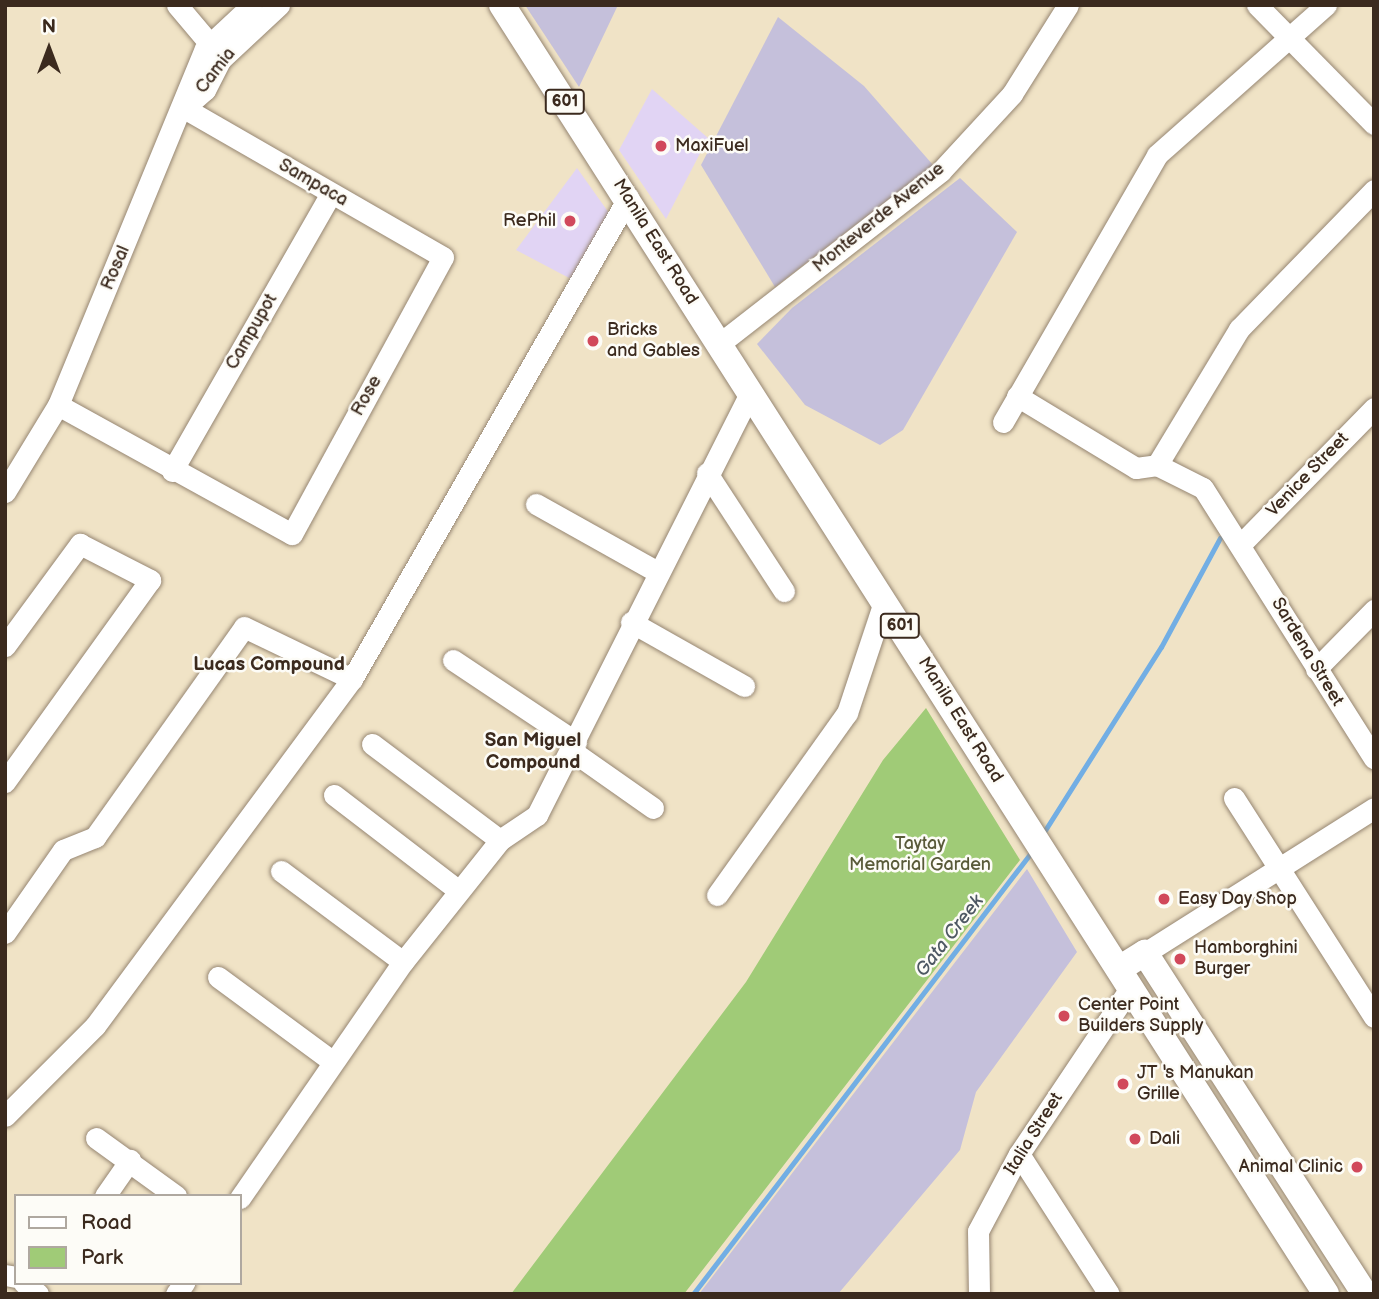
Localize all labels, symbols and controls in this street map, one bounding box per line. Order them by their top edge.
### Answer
north arrow [14,14,84,84]
text: N [42,16,56,39]
street label: Camia [191,44,241,98]
road number: 601 [544,90,586,114]
place label: MaxiFuel [675,135,749,157]
marker: MaxiFuel [653,138,669,154]
street label: Sampaca [275,155,351,211]
street label: Monteverde Avenue [809,158,949,278]
street label: Manila East Road [608,175,702,309]
place label: RePhil [503,210,556,232]
marker: RePhil [562,213,578,229]
street label: Rosal [97,243,135,293]
street label: Campupot [222,290,282,374]
place label: Bricks and Gables [607,320,700,362]
marker: Bricks and Gables [585,333,601,349]
street label: Rose [347,372,387,420]
street label: Venice Street [1262,428,1354,522]
street label: Sardena Street [1266,594,1348,710]
road number: 601 [879,614,921,638]
street label: Manila East Road [913,653,1007,787]
district label: Lucas Compound [193,654,345,676]
district label: San Miguel Compound [485,730,581,774]
park label: Taytay Memorial Garden [849,834,991,876]
place label: Easy Day Shop [1178,888,1300,910]
water label: Gata Creek [911,890,989,982]
marker: Easy Day Shop [1156,891,1172,907]
place label: Hamborghini Burger [1194,938,1298,981]
marker: Hamborghini Burger [1172,951,1188,967]
place label: Center Point Builders Supply [1078,995,1204,1038]
marker: Center Point Builders Supply [1056,1008,1072,1024]
place label: JT 's Manukan Grille [1137,1063,1254,1106]
marker: JT 's Manukan Grille [1115,1076,1131,1092]
street label: Italia Street [1000,1089,1068,1179]
place label: Dali [1149,1128,1180,1150]
marker: Dali [1127,1131,1143,1147]
place label: Animal Clinic [1239,1156,1343,1178]
marker: Animal Clinic [1349,1159,1365,1175]
legend [14,1194,242,1285]
text: Road [81,1210,132,1235]
text: Park [81,1245,123,1270]

